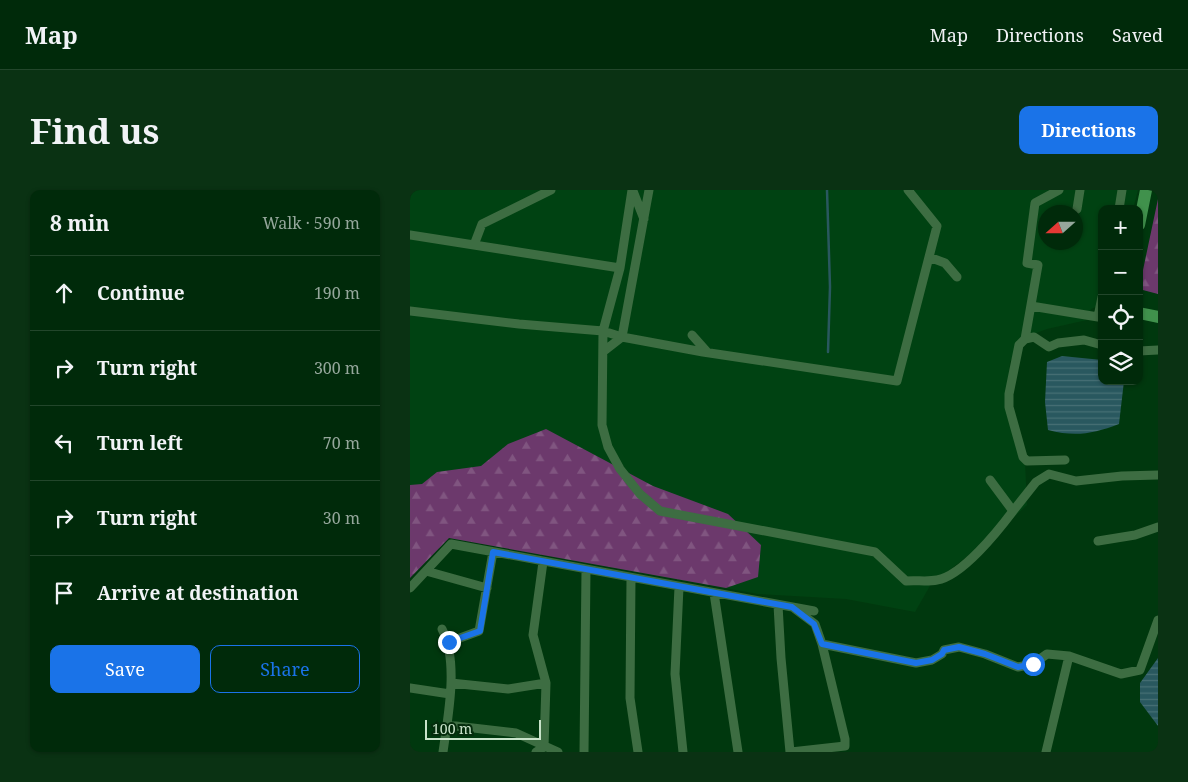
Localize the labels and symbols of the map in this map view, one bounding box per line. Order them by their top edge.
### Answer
north arrow [1038,205,1083,250]
route end [438,631,461,654]
route start [1022,653,1045,676]
scale bar [425,717,541,740]

